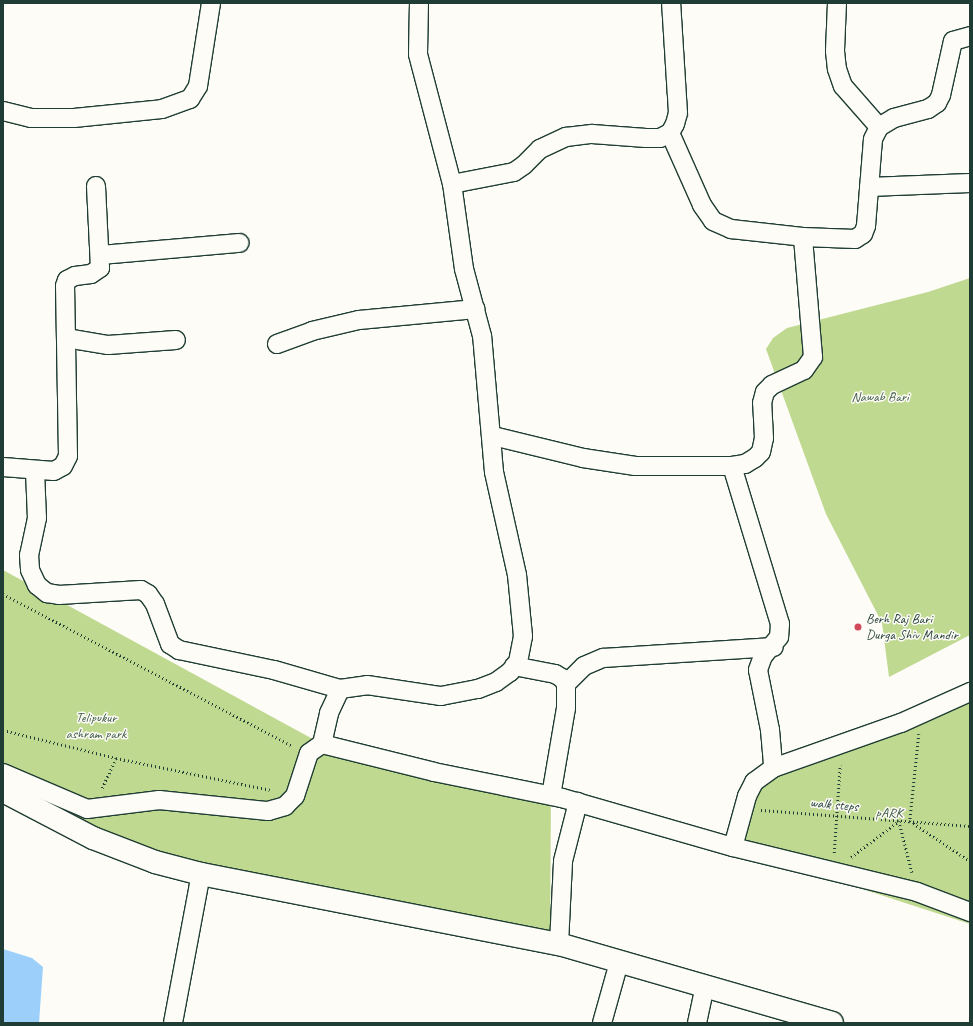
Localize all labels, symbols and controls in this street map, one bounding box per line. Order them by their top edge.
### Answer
park label: Nawab Bari [851,389,909,405]
place label: Berh Raj Bari Durga Shiv Mandir [866,611,958,644]
marker: Berh Raj Bari Durga Shiv Mandir [853,622,863,632]
park label: Telipukur ashram park [66,710,126,742]
street label: walk steps [809,795,859,815]
park label: pARK [876,805,902,821]

